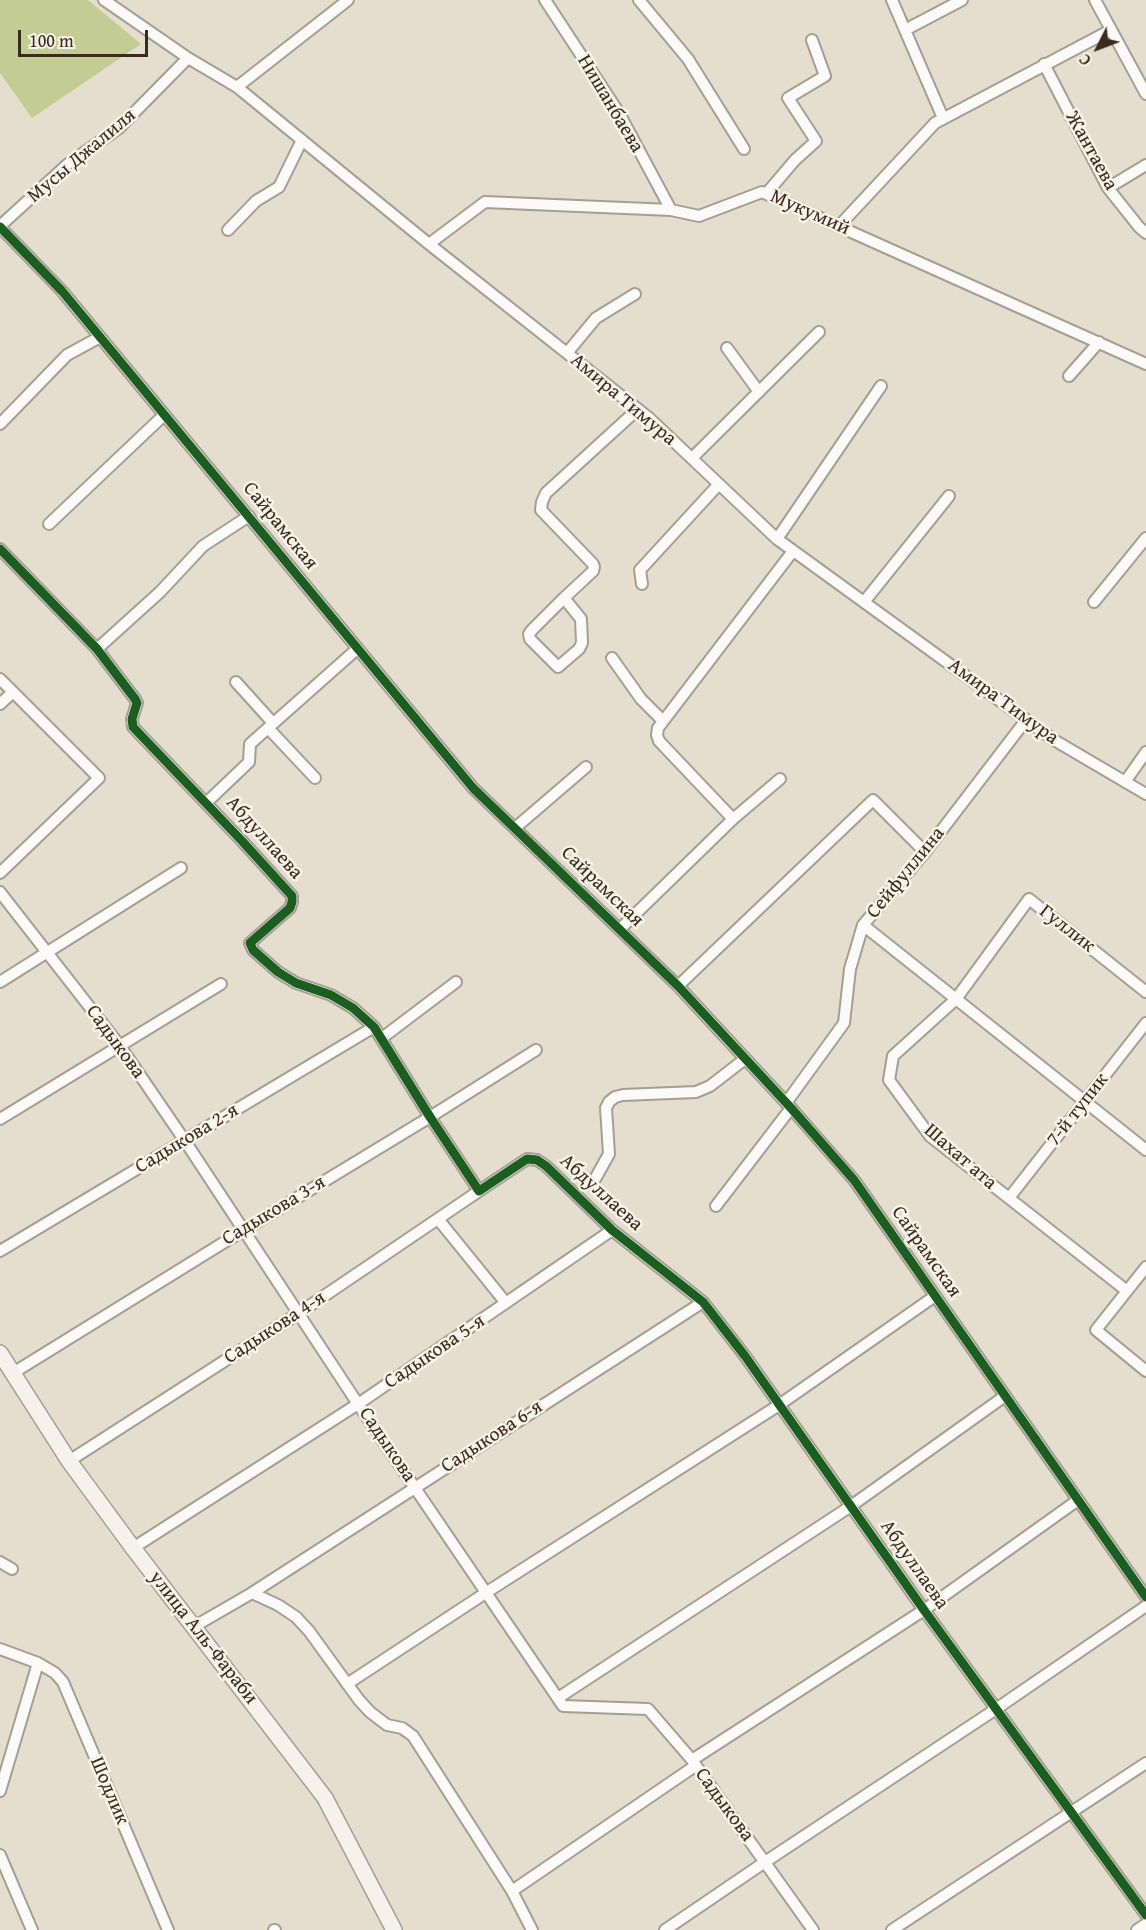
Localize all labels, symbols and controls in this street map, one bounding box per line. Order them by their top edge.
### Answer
scale bar [21,18,152,56]
north arrow [1068,18,1128,78]
text: 100 m [29,27,74,54]
text: С [1073,49,1097,71]
street label: Нишанбаева [571,51,649,157]
street label: Мусы Джалиля [23,104,141,208]
street label: Жантаева [1059,107,1123,195]
street label: Мукумий [766,185,854,241]
street label: Амира Тимура [565,349,681,451]
street label: Сайрамская [237,477,323,575]
street label: Амира Тимура [943,654,1063,750]
street label: Абдуллаева [220,791,308,885]
street label: Сейфуллина [862,822,950,924]
street label: Сайрамская [556,842,648,932]
street label: Гуллик [1034,900,1100,958]
street label: Садыкова [80,1000,150,1084]
street label: 7-й тупик [1042,1069,1114,1151]
street label: Садыкова 2-я [131,1099,243,1179]
street label: Шахат ата [919,1119,1001,1195]
street label: Абдуллаева [554,1149,648,1237]
street label: Садыкова 3-я [218,1171,330,1251]
street label: Сайрамская [886,1202,966,1302]
street label: Садыкова 4-я [220,1286,330,1370]
street label: Садыкова 5-я [380,1310,490,1394]
street label: Садыкова 6-я [437,1395,547,1479]
street label: Садыкова [353,1403,421,1487]
street label: Абдуллаева [874,1516,954,1614]
street label: улица Аль-Фараби [143,1566,263,1710]
street label: Шодлик [84,1754,134,1828]
street label: Садыкова [689,1763,759,1847]

